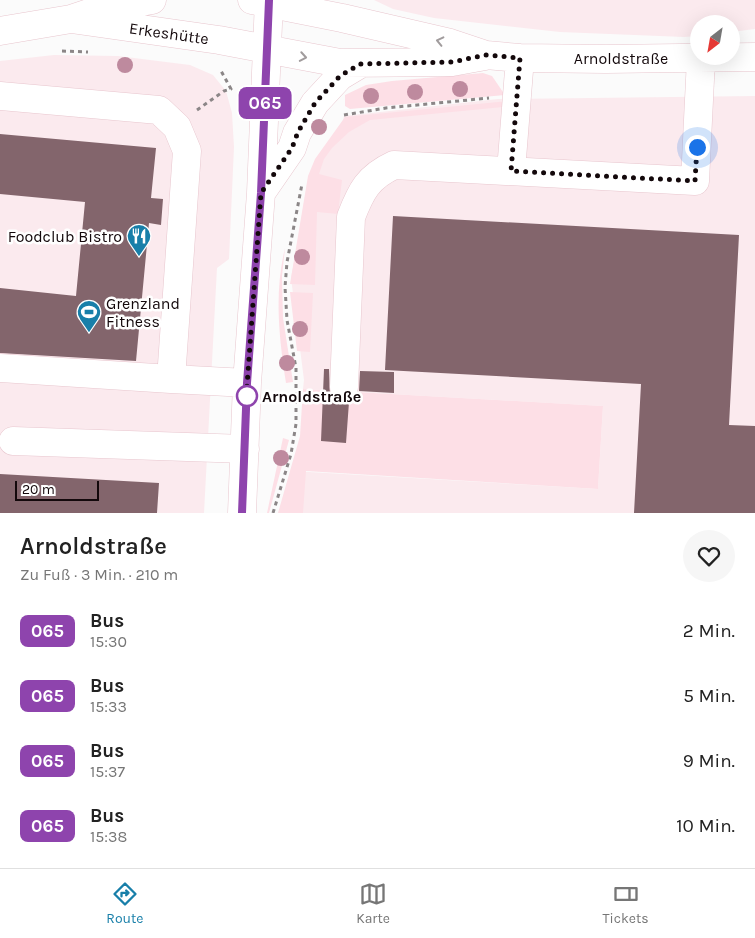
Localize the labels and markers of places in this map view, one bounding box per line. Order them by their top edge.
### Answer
restaurant icon: Foodclub Bistro [126,223,152,257]
place label: Foodclub Bistro [8,227,122,246]
place label: Grenzland Fitness [106,294,180,331]
sports icon: Grenzland Fitness [76,299,102,333]
marker: Arnoldstraße [236,385,258,407]
place label: Arnoldstraße [262,387,361,406]

